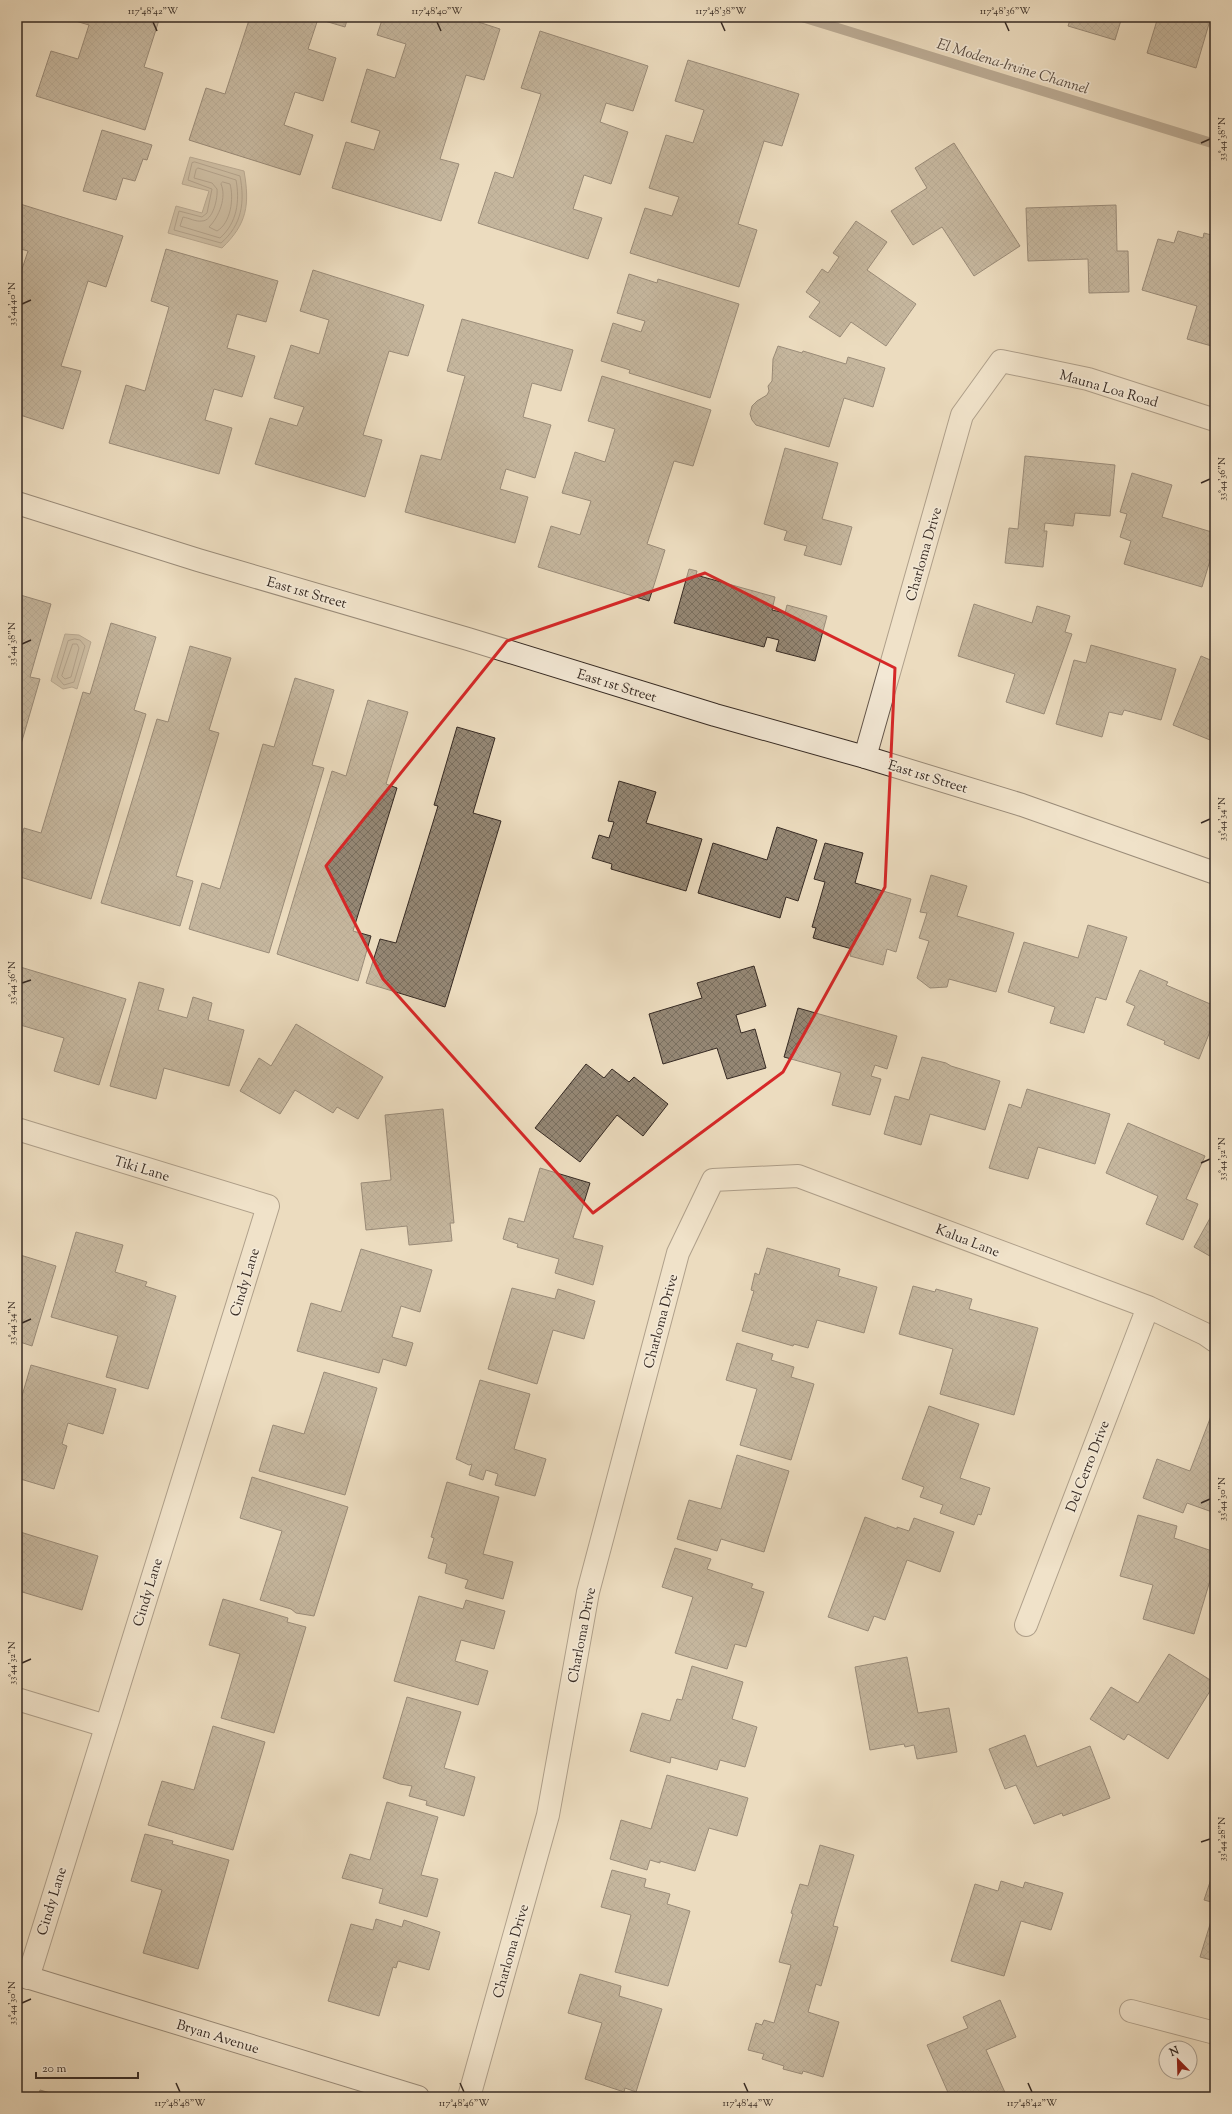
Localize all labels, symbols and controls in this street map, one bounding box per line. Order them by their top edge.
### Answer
text: 117°48'42"W [128,4,178,19]
text: 117°48'40"W [412,4,462,19]
text: 117°48'38"W [696,4,746,19]
text: 117°48'36"W [980,4,1030,19]
water label: El Modena-Irvine Channel [934,34,1091,101]
text: 33°44'38"N [1215,117,1230,161]
text: 33°44'40"N [5,282,20,326]
street label: Mauna Loa Road [1057,366,1160,414]
text: 33°44'36"N [1215,457,1230,501]
street label: Charloma Drive [902,505,948,604]
street label: East 1st Street [264,573,349,615]
text: 33°44'38"N [5,622,20,666]
street label: East 1st Street [574,665,659,709]
street label: East 1st Street [885,756,970,800]
text: 33°44'34"N [1215,797,1230,841]
text: 33°44'36"N [5,961,20,1005]
text: 33°44'32"N [1215,1137,1230,1181]
street label: Tiki Lane [111,1152,172,1188]
street label: Kalua Lane [932,1220,1002,1263]
street label: Cindy Lane [226,1246,266,1319]
street label: Charloma Drive [640,1272,684,1371]
text: 33°44'34"N [5,1301,20,1345]
street label: Del Cerro Drive [1062,1418,1116,1515]
text: 33°44'30"N [1215,1477,1230,1521]
street label: Cindy Lane [129,1556,169,1629]
street label: Charloma Drive [564,1586,602,1685]
text: 33°44'32"N [5,1641,20,1685]
text: 33°44'28"N [1215,1817,1230,1861]
street label: Cindy Lane [33,1865,73,1938]
street label: Charloma Drive [489,1902,535,2001]
text: 33°44'30"N [5,1981,20,2025]
street label: Bryan Avenue [174,2016,261,2060]
north arrow [1158,2040,1198,2080]
text: N [1166,2043,1182,2061]
scale bar [36,2054,138,2080]
text: 20 m [42,2060,67,2078]
text: 117°48'48"W [155,2096,205,2111]
text: 117°48'46"W [439,2096,489,2111]
text: 117°48'44"W [723,2096,773,2111]
text: 117°48'42"W [1007,2096,1057,2111]

